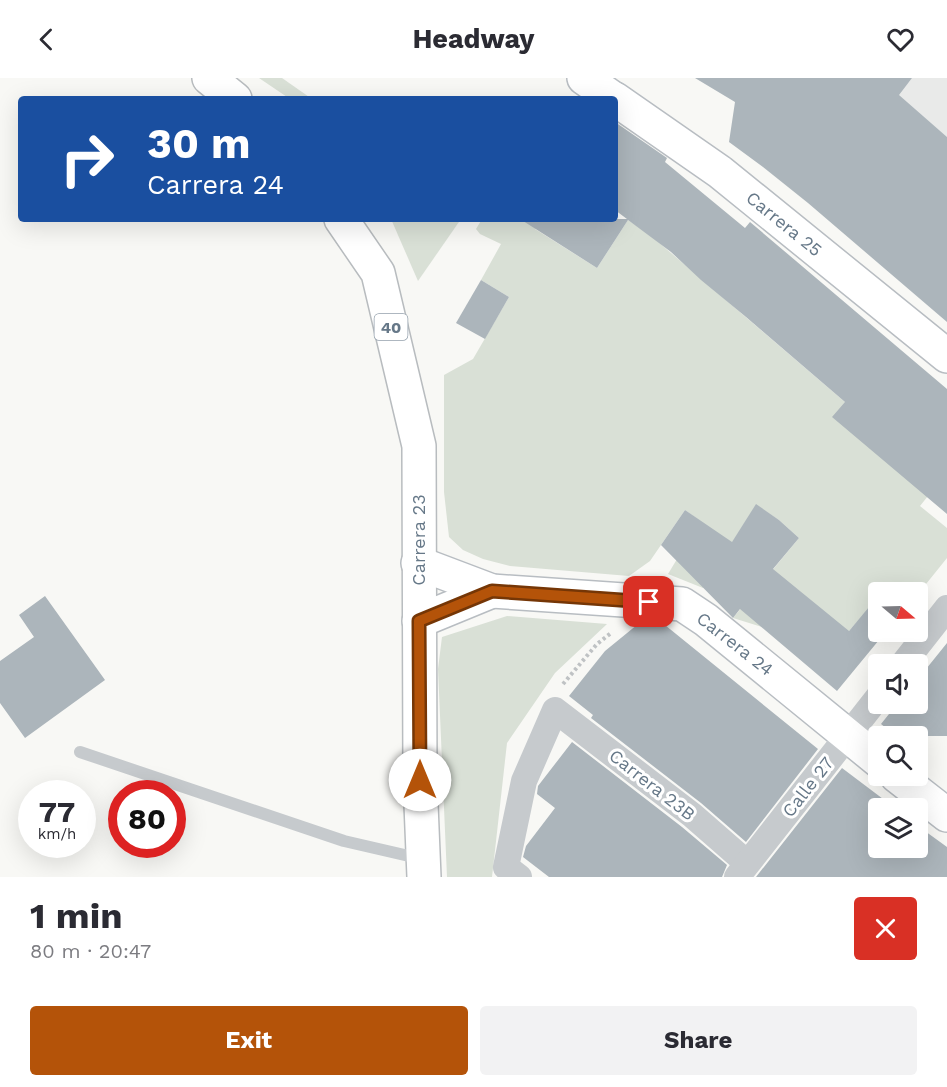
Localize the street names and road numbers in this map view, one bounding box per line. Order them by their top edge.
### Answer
street label: Carrera 25 [742,187,826,260]
road number: 40 [374,314,408,340]
street label: Carrera 23 [408,494,429,586]
street label: Carrera 24 [693,607,778,680]
street label: Carrera 23B [605,745,699,825]
street label: Calle 27 [778,753,838,821]

